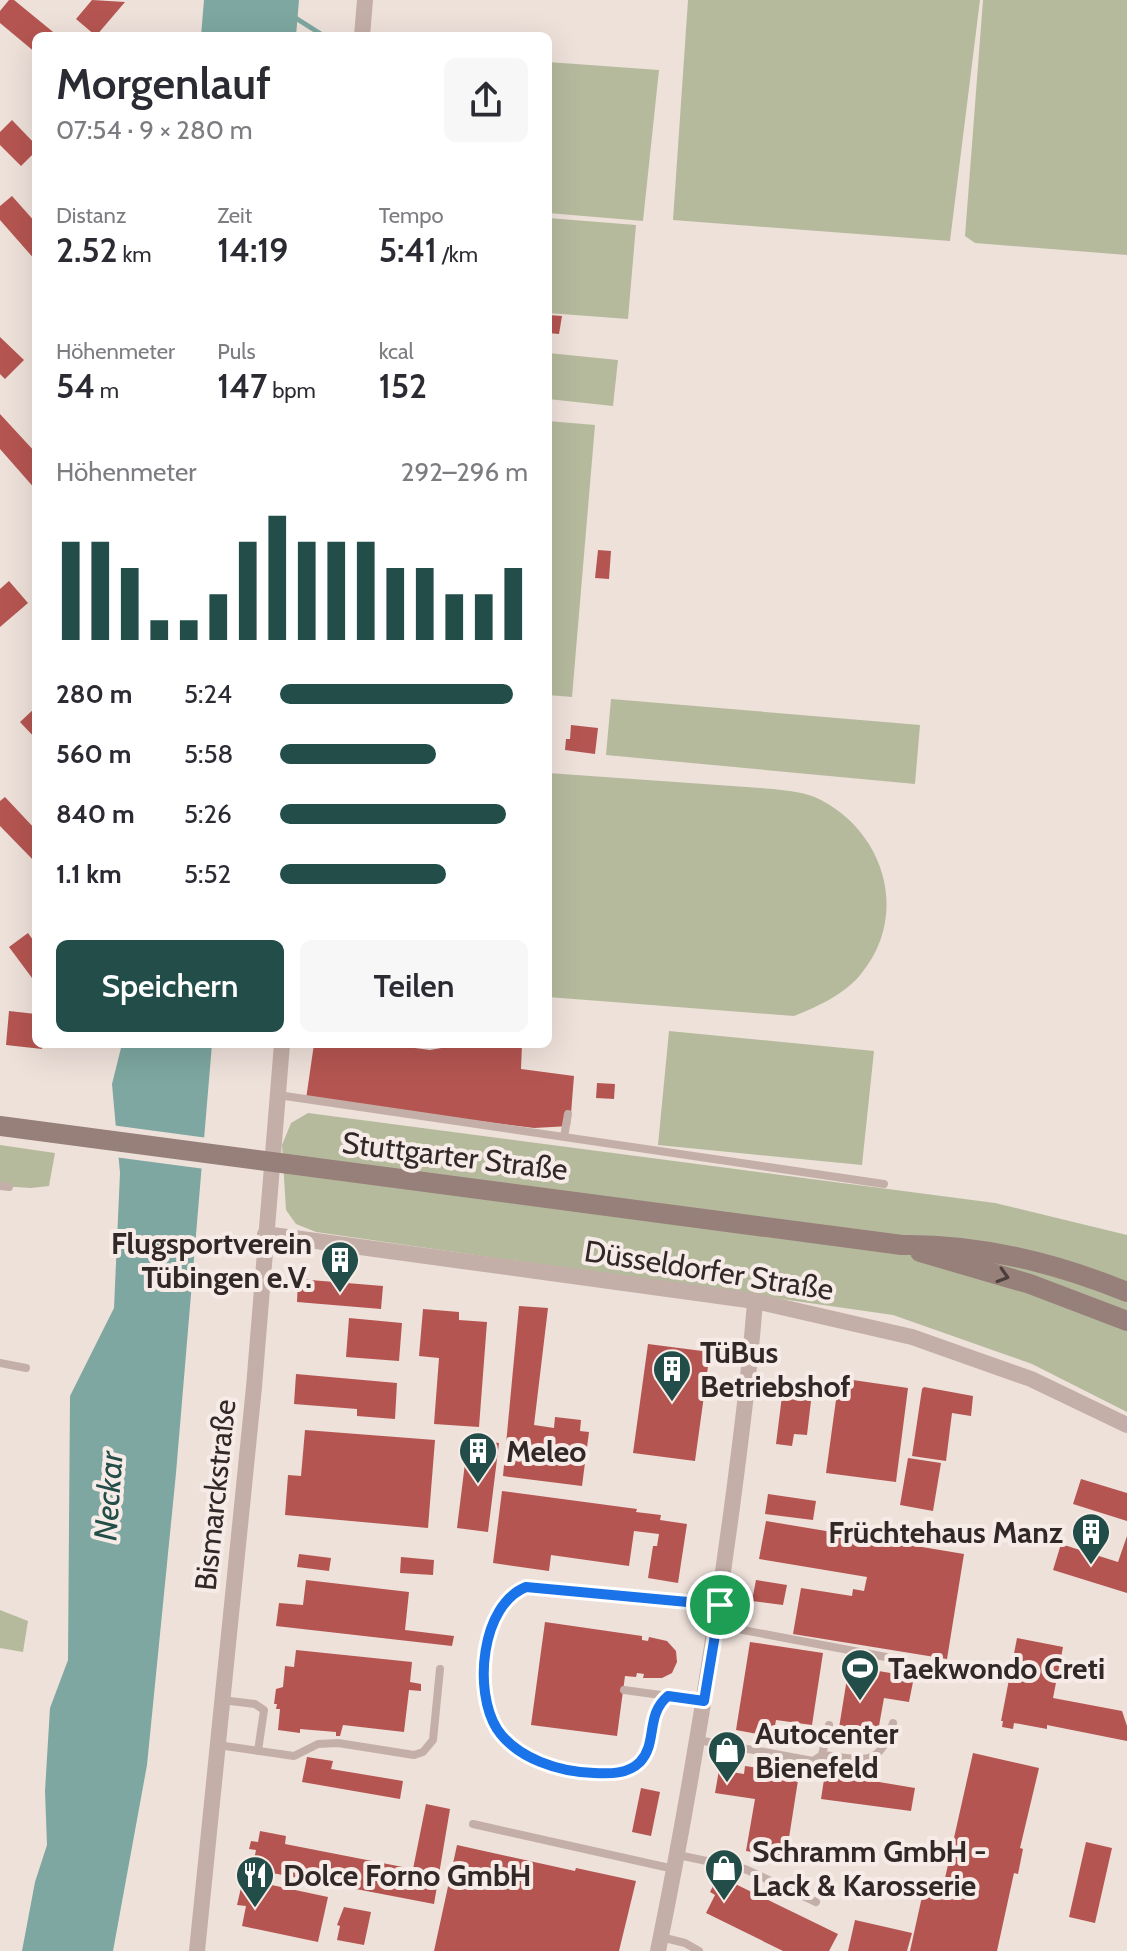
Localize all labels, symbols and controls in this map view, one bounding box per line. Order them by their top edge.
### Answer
text: Morgenlauf [56,57,271,110]
button: share [444,58,528,142]
text: 07:54 · 9 × 280 m [56,114,253,146]
text: Distanz [56,202,126,229]
text: Zeit [217,202,252,229]
text: Tempo [379,202,444,229]
text: 2.52 [56,229,118,271]
text: 14:19 [217,229,289,271]
text: 5:41 [379,229,437,271]
text: km [118,241,152,268]
text: /km [437,241,478,268]
text: Höhenmeter [56,338,175,365]
text: Puls [217,338,256,365]
text: kcal [379,338,414,365]
text: 54 [56,365,95,407]
text: 147 [217,365,267,407]
text: 152 [379,365,427,407]
text: m [95,377,119,404]
text: bpm [267,377,316,404]
text: Höhenmeter [56,456,197,488]
text: 292–296 m [401,456,528,488]
text: 280 m [56,678,132,710]
text: 5:24 [184,678,232,710]
text: 560 m [56,738,131,770]
text: 5:58 [184,738,233,770]
text: 840 m [56,798,135,830]
text: 5:26 [184,798,232,830]
text: 1.1 km [56,858,122,890]
text: 5:52 [184,858,231,890]
button: Speichern [56,940,284,1032]
button: Teilen [300,940,528,1032]
street label: Stuttgarter Straße [340,1124,570,1188]
place label: Flugsportverein Tübingen e.V. [111,1225,312,1296]
street label: Düsseldorfer Straße [582,1232,836,1308]
building icon: Flugsportverein Tübingen e.V. [319,1239,361,1294]
one-way arrow [996,1267,1009,1283]
place label: TüBus Betriebshof [700,1334,851,1405]
building icon: TüBus Betriebshof [651,1348,693,1403]
street label: Bismarckstraße [187,1398,243,1592]
building icon: Meleo [457,1430,499,1485]
place label: Meleo [506,1433,586,1470]
water label: Neckar [85,1449,131,1542]
building icon: Früchtehaus Manz [1070,1511,1112,1566]
place label: Früchtehaus Manz [828,1514,1063,1551]
pin [686,1571,754,1639]
icon: arrive [698,1583,742,1627]
sports icon: Taekwondo Creti [839,1647,881,1702]
place label: Taekwondo Creti [888,1650,1105,1687]
place label: Autocenter Bienefeld [755,1715,898,1786]
shop icon: Autocenter Bienefeld [706,1729,748,1784]
place label: Schramm GmbH - Lack & Karosserie [752,1833,987,1904]
shop icon: Schramm GmbH - Lack & Karosserie [703,1847,745,1902]
restaurant icon: Dolce Forno GmbH [234,1854,276,1909]
place label: Dolce Forno GmbH [283,1857,531,1894]

